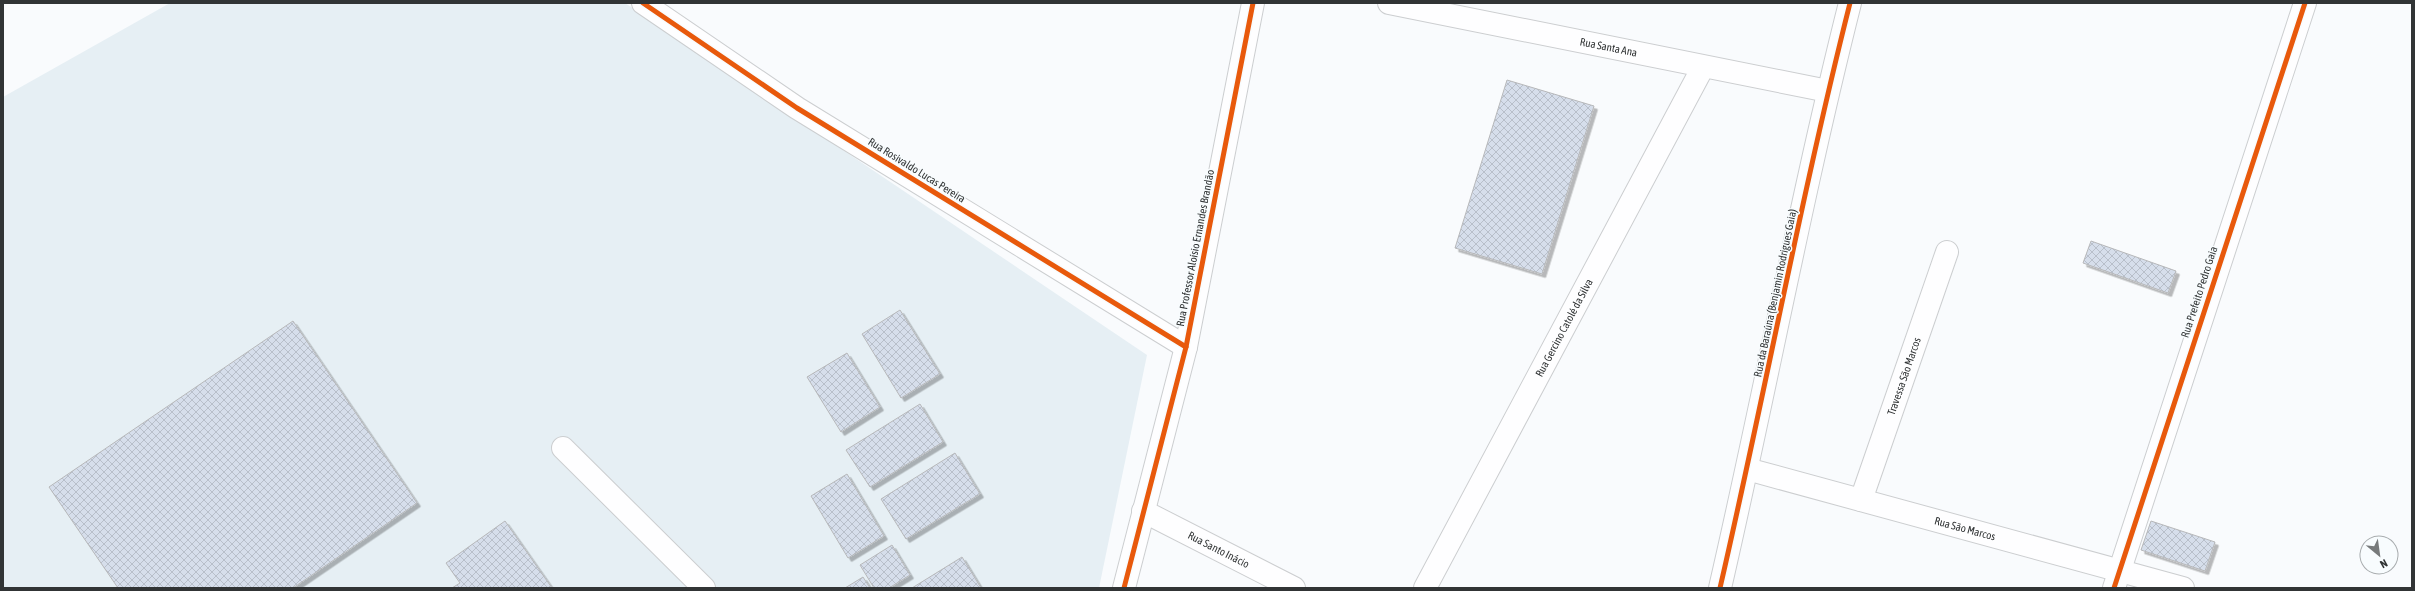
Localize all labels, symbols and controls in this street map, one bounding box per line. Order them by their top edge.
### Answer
street label: Rua Santa Ana [1579,35,1638,59]
street label: Rua Rosivaldo Lucas Pereira [866,135,968,205]
street label: Rua Professor Aloísio Ernandes Brandão [1174,169,1216,327]
street label: Rua da Baraúna (Benjamin Rodrigues Gaia) [1751,208,1799,378]
street label: Rua Prefeito Pedro Gaia [2179,245,2219,339]
street label: Rua Gercino Catolé da Silva [1533,277,1595,379]
street label: Travessa São Marcos [1885,336,1923,417]
street label: Rua São Marcos [1933,514,1997,543]
street label: Rua Santo Inácio [1186,529,1251,570]
north arrow [2359,535,2399,575]
text: N [2378,557,2390,571]

